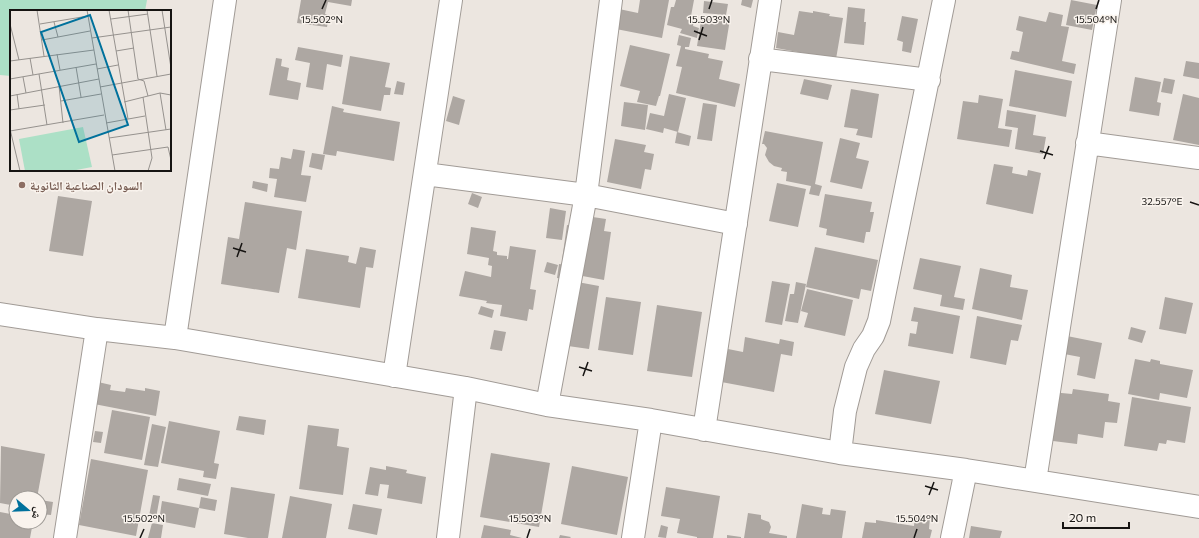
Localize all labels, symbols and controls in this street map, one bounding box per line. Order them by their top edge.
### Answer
inset map [10,10,171,171]
text: 15.502°N [301,13,343,25]
text: 15.503°N [688,13,730,25]
text: 15.504°N [1075,13,1117,25]
place label: السودان الصناعية الثانوية [30,178,143,194]
marker: السودان الصناعية الثانوية [17,180,27,190]
text: 32.557°E [1141,195,1183,207]
north arrow [8,490,48,530]
scale bar [1063,504,1129,530]
text: ش [28,505,46,521]
text: 20 m [1069,510,1096,524]
text: 15.502°N [123,512,165,524]
text: 15.503°N [509,512,551,524]
text: 15.504°N [896,512,938,524]

